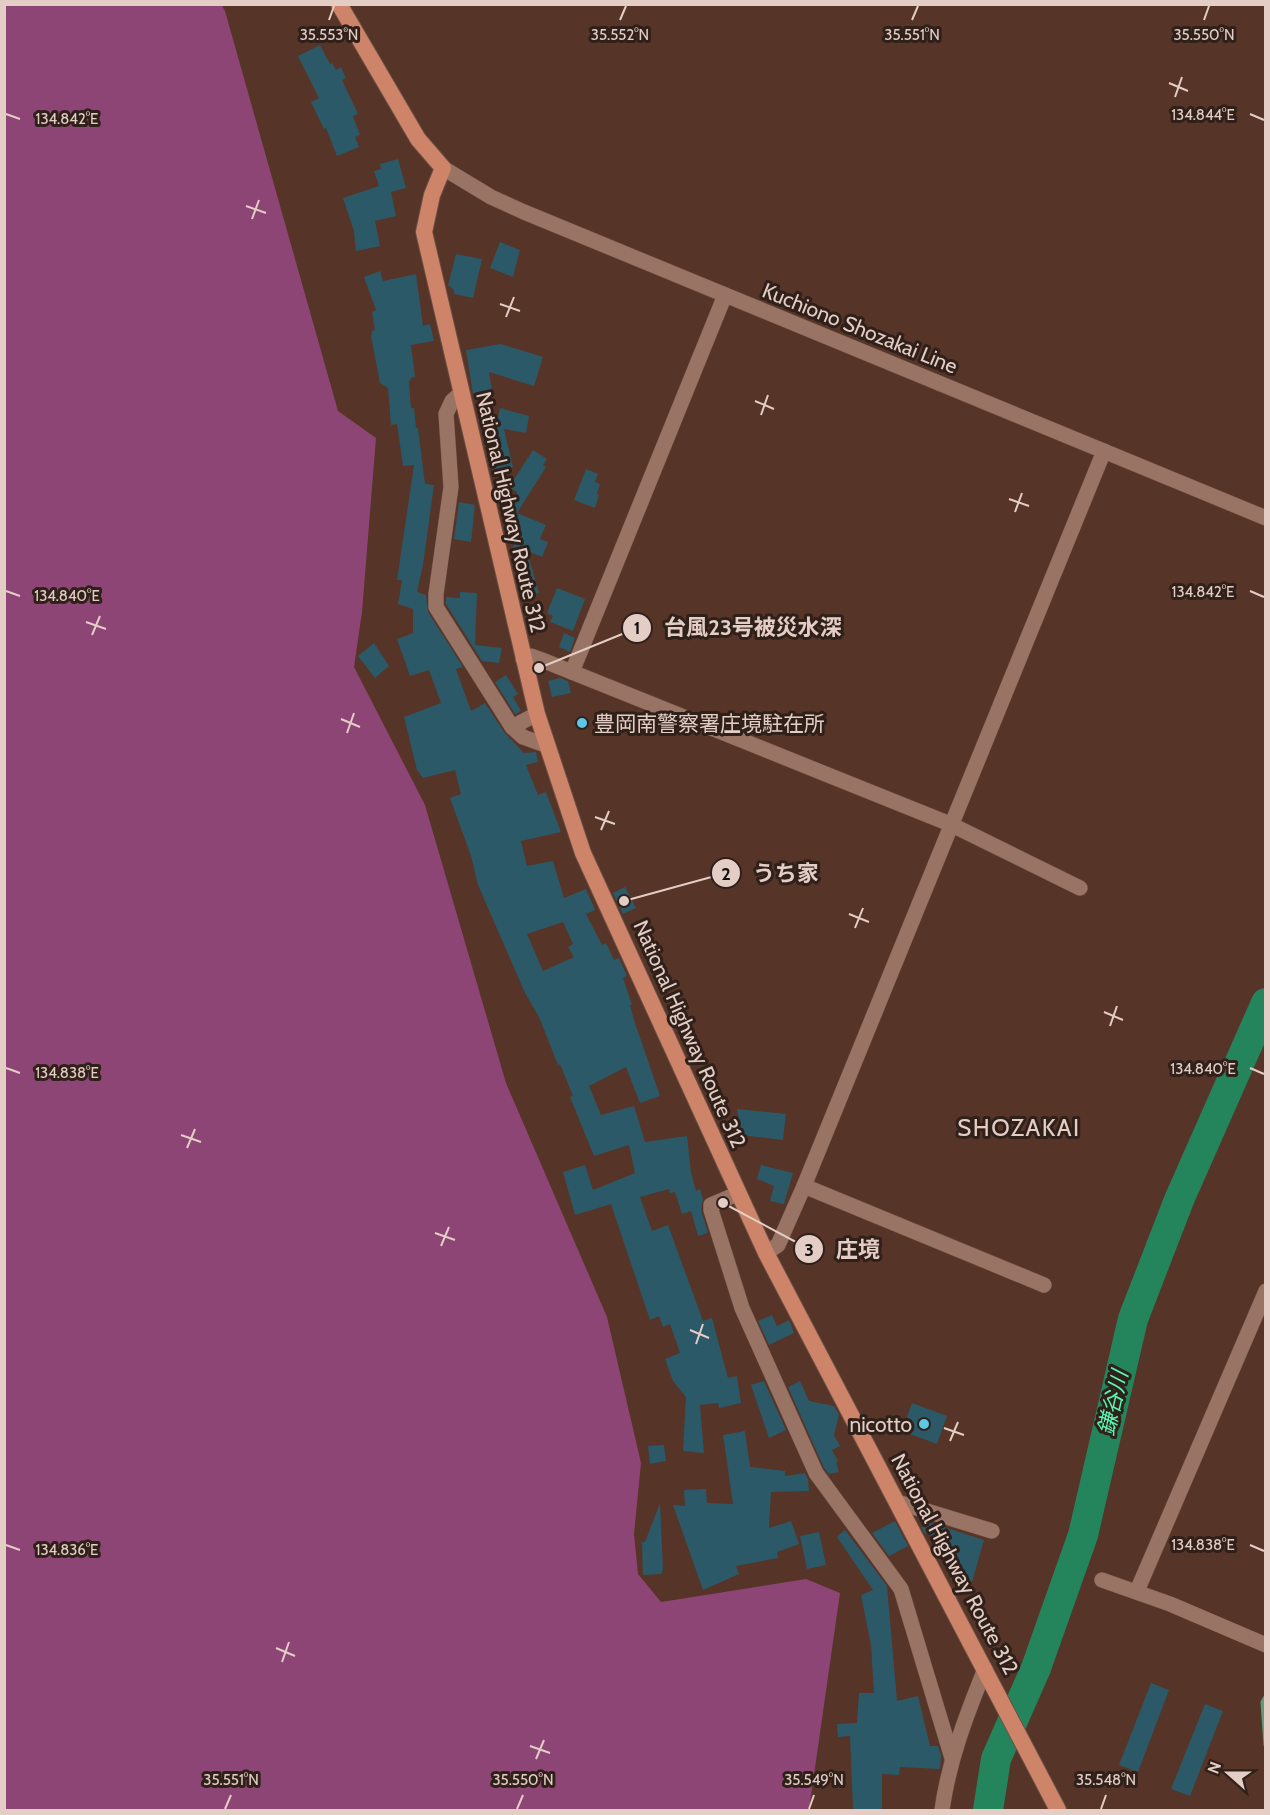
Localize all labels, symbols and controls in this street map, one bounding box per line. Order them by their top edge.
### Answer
text: 35.553°N [300,26,358,44]
text: 35.552°N [591,26,649,44]
text: 35.551°N [884,26,940,44]
text: 35.550°N [1174,26,1234,44]
text: 134.844°E [1171,106,1235,124]
text: 134.842°E [36,110,98,128]
street label: Kuchiono Shozakai Line [759,277,961,379]
street label: National Highway Route 312 [471,389,551,635]
text: 134.842°E [1172,583,1234,601]
text: 134.840°E [34,587,100,605]
callout: 台風23号被災水深 [622,608,854,648]
text: 台風23号被災水深 [664,614,842,641]
text: 1 [634,617,640,639]
place label: 豊岡南警察署庄境駐在所 [594,711,825,736]
marker: 豊岡南警察署庄境駐在所 [575,716,589,730]
callout: うち家 [711,853,831,893]
text: うち家 [753,860,819,887]
text: 2 [721,863,731,885]
street label: National Highway Route 312 [628,916,752,1152]
text: 134.840°E [1170,1060,1236,1078]
text: 134.838°E [35,1064,99,1082]
district label: SHOZAKAI [957,1113,1081,1142]
callout: 庄境 [794,1229,892,1269]
text: 庄境 [836,1236,880,1263]
text: 3 [804,1239,814,1261]
water label: 鎌谷川 [1092,1366,1134,1438]
place label: nicotto [849,1412,912,1437]
marker: nicotto [917,1417,931,1431]
street label: National Highway Route 312 [886,1449,1024,1679]
text: 134.838°E [1171,1536,1235,1554]
text: 134.836°E [36,1541,98,1559]
north arrow [1198,1743,1258,1803]
text: N [1204,1759,1225,1776]
text: 35.551°N [203,1771,259,1789]
text: 35.550°N [493,1771,553,1789]
text: 35.549°N [784,1771,844,1789]
text: 35.548°N [1076,1771,1136,1789]

